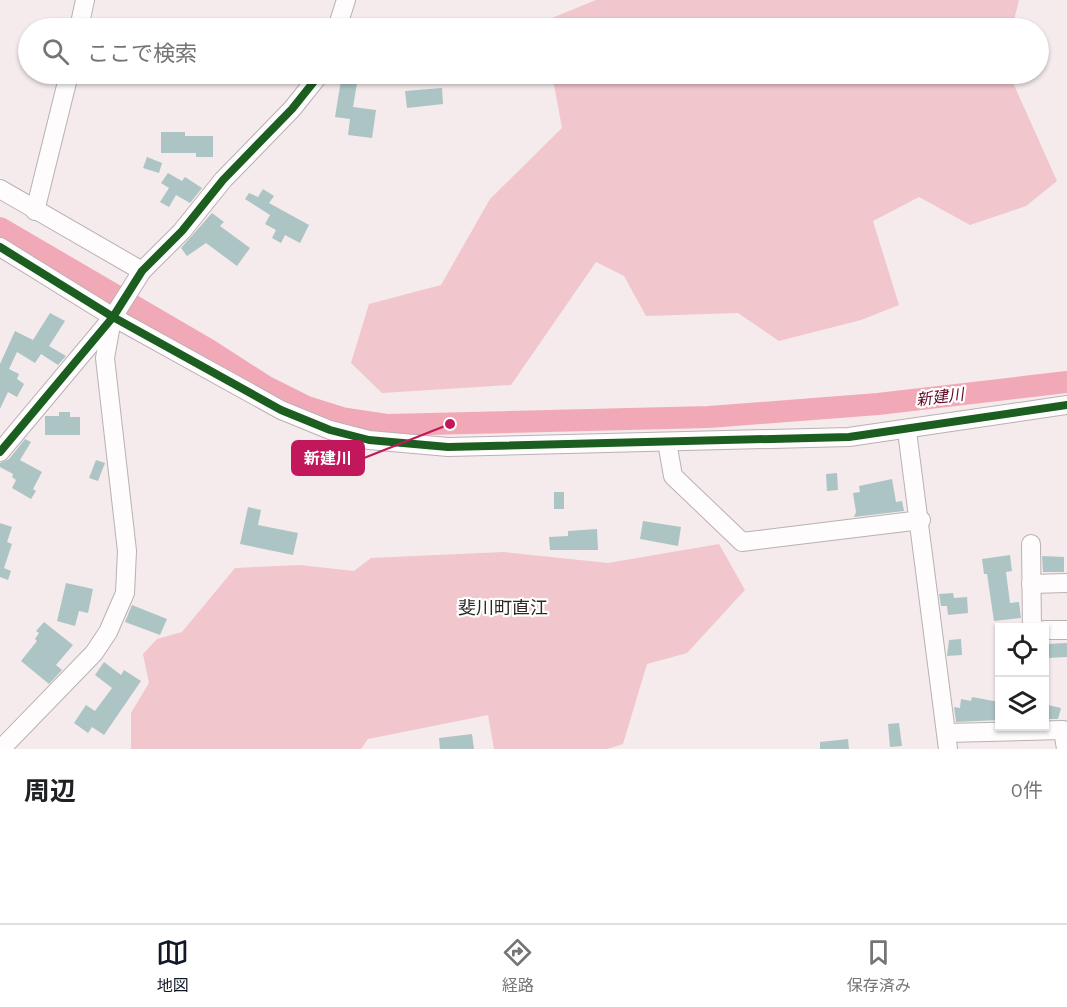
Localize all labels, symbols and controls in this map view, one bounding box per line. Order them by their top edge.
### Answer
search box [18,18,1049,84]
icon: search [39,35,72,68]
text: ここで検索 [87,41,197,66]
water label: 新建川 [915,384,967,409]
callout: 新建川 [292,441,364,475]
text: 新建川 [304,449,352,468]
district label: 斐川町直江 [458,597,548,618]
map controls [995,623,1049,731]
button: locate [995,623,1049,677]
button: layers [995,677,1049,731]
text: 周辺 [24,776,76,806]
text: 0件 [1011,778,1043,802]
tab: 地図 [156,936,189,996]
tab: 経路 [501,936,534,996]
tab: 保存済み [847,936,911,996]

